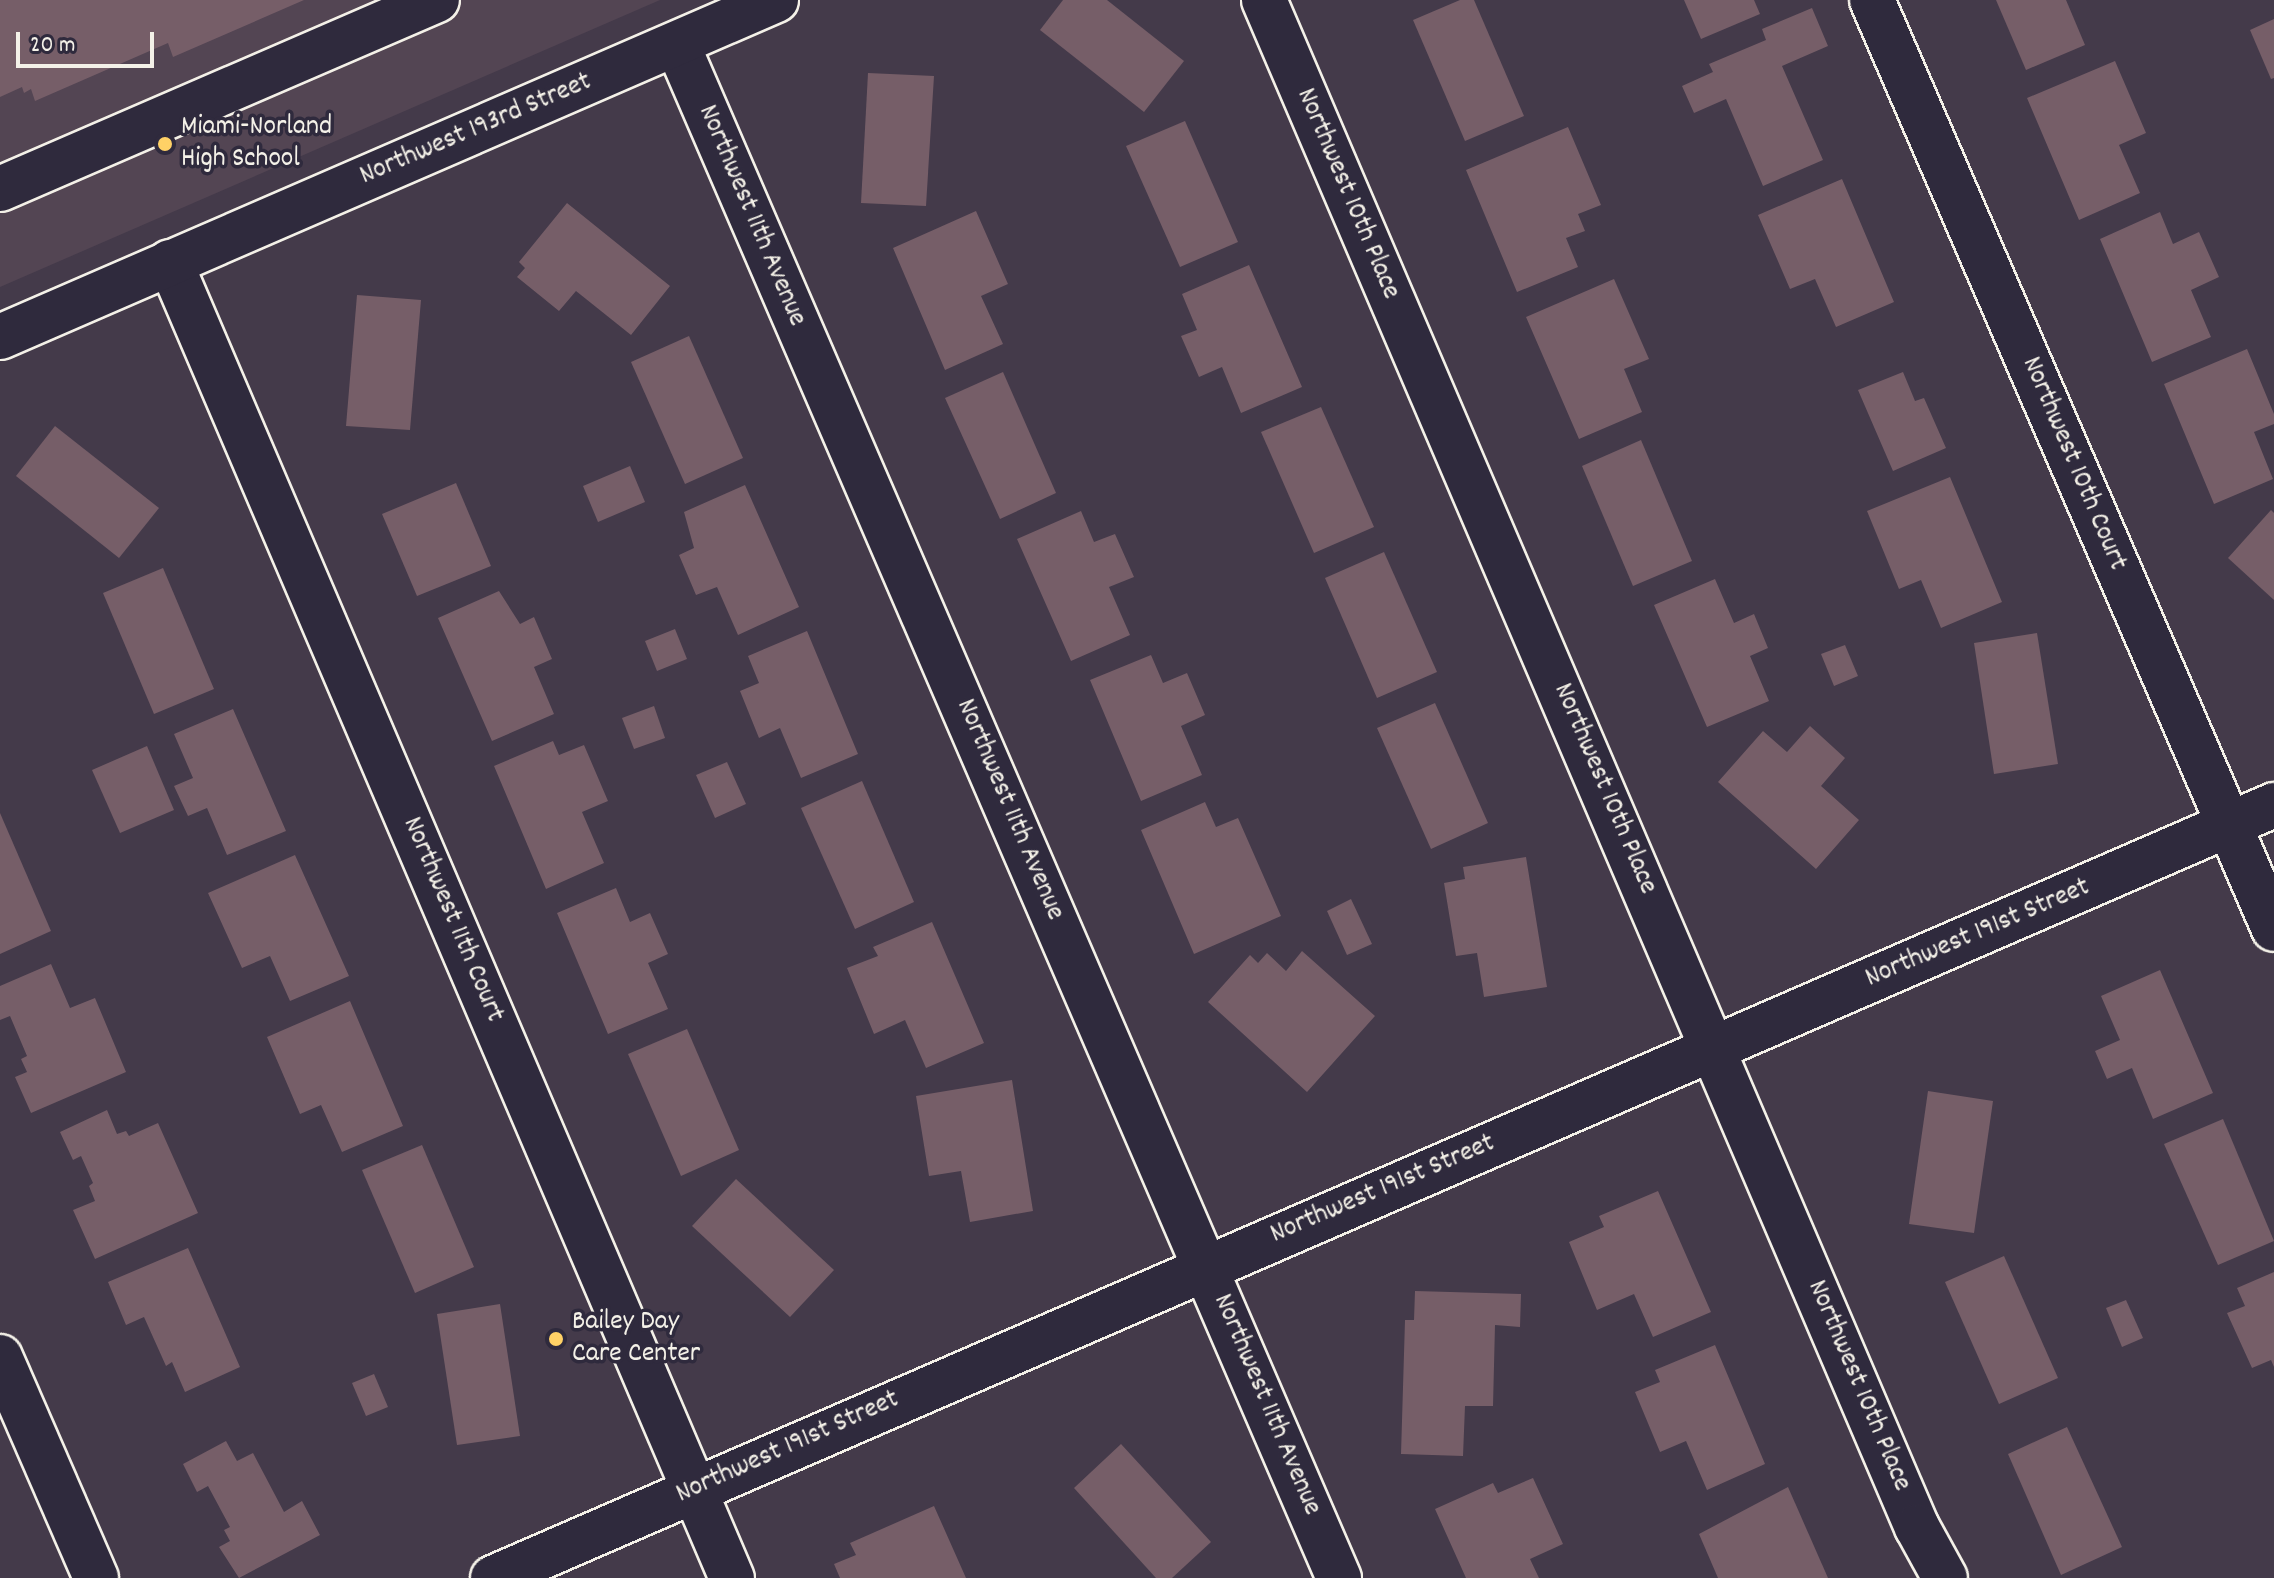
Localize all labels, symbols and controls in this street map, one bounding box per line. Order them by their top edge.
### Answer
scale bar [20,16,158,66]
text: 20 m [30,29,76,63]
street label: Northwest 193rd Street [355,66,597,194]
street label: Northwest 10th Place [1287,84,1407,304]
street label: Northwest 11th Avenue [689,100,813,332]
place label: Miami-Norland High School [181,111,332,177]
marker: Miami-Norland High School [156,135,174,153]
street label: Northwest 10th Court [2013,352,2133,576]
street label: Northwest 10th Place [1544,679,1664,899]
street label: Northwest 11th Avenue [947,694,1071,926]
street label: Northwest 11th Court [394,812,510,1028]
street label: Northwest 191st Street [1861,872,2095,996]
street label: Northwest 191st Street [1266,1128,1500,1252]
street label: Northwest 10th Place [1798,1276,1918,1496]
street label: Northwest 11th Avenue [1204,1289,1328,1521]
place label: Bailey Day Care Center [572,1306,700,1372]
marker: Bailey Day Care Center [547,1330,565,1348]
street label: Northwest 191st Street [671,1384,905,1512]

